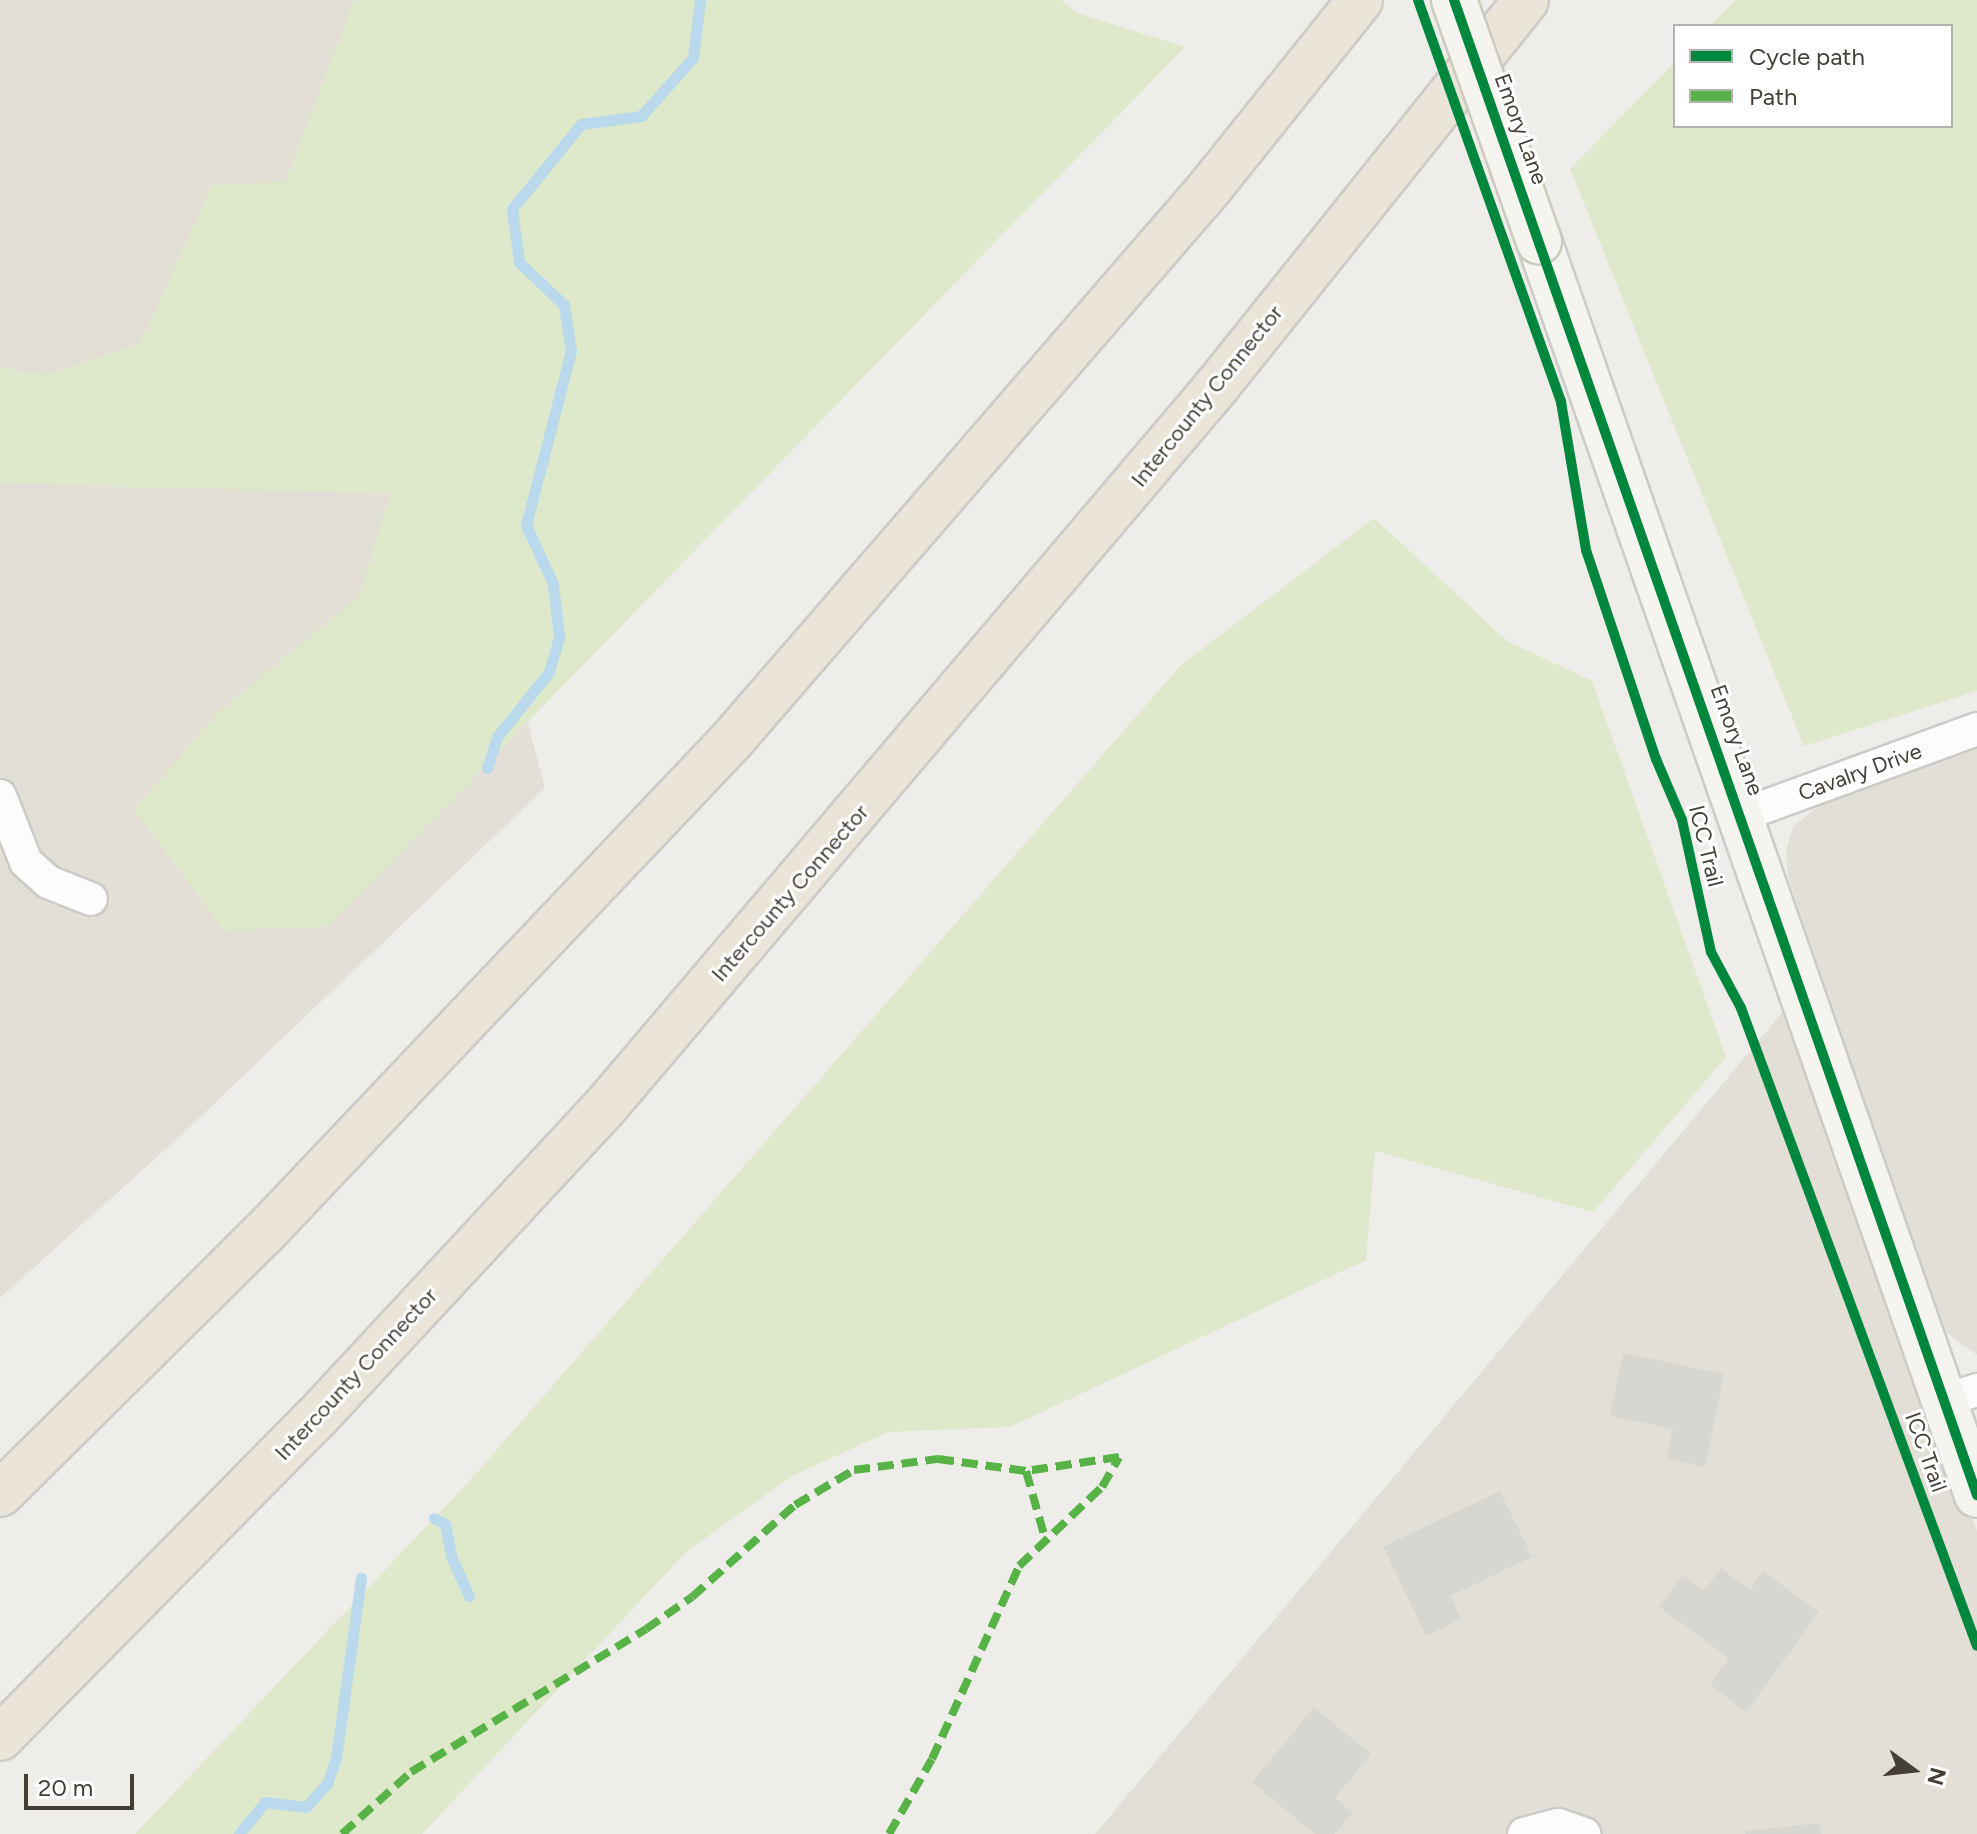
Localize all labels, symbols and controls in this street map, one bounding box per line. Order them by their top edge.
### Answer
legend [1673,24,1953,128]
text: Cycle path [1749,42,1865,71]
street label: Emory Lane [1489,70,1553,188]
text: Path [1749,82,1797,111]
street label: Intercounty Connector [1126,300,1288,492]
street label: Emory Lane [1705,681,1769,799]
street label: Cavalry Drive [1795,737,1925,807]
street label: Intercounty Connector [706,799,874,987]
street label: ICC Trail [1683,803,1729,889]
street label: Intercounty Connector [269,1282,443,1466]
street label: ICC Trail [1899,1409,1953,1495]
north arrow [1873,1730,1953,1810]
scale bar [28,1758,138,1808]
text: N [1921,1765,1952,1788]
text: 20 m [38,1773,93,1802]

